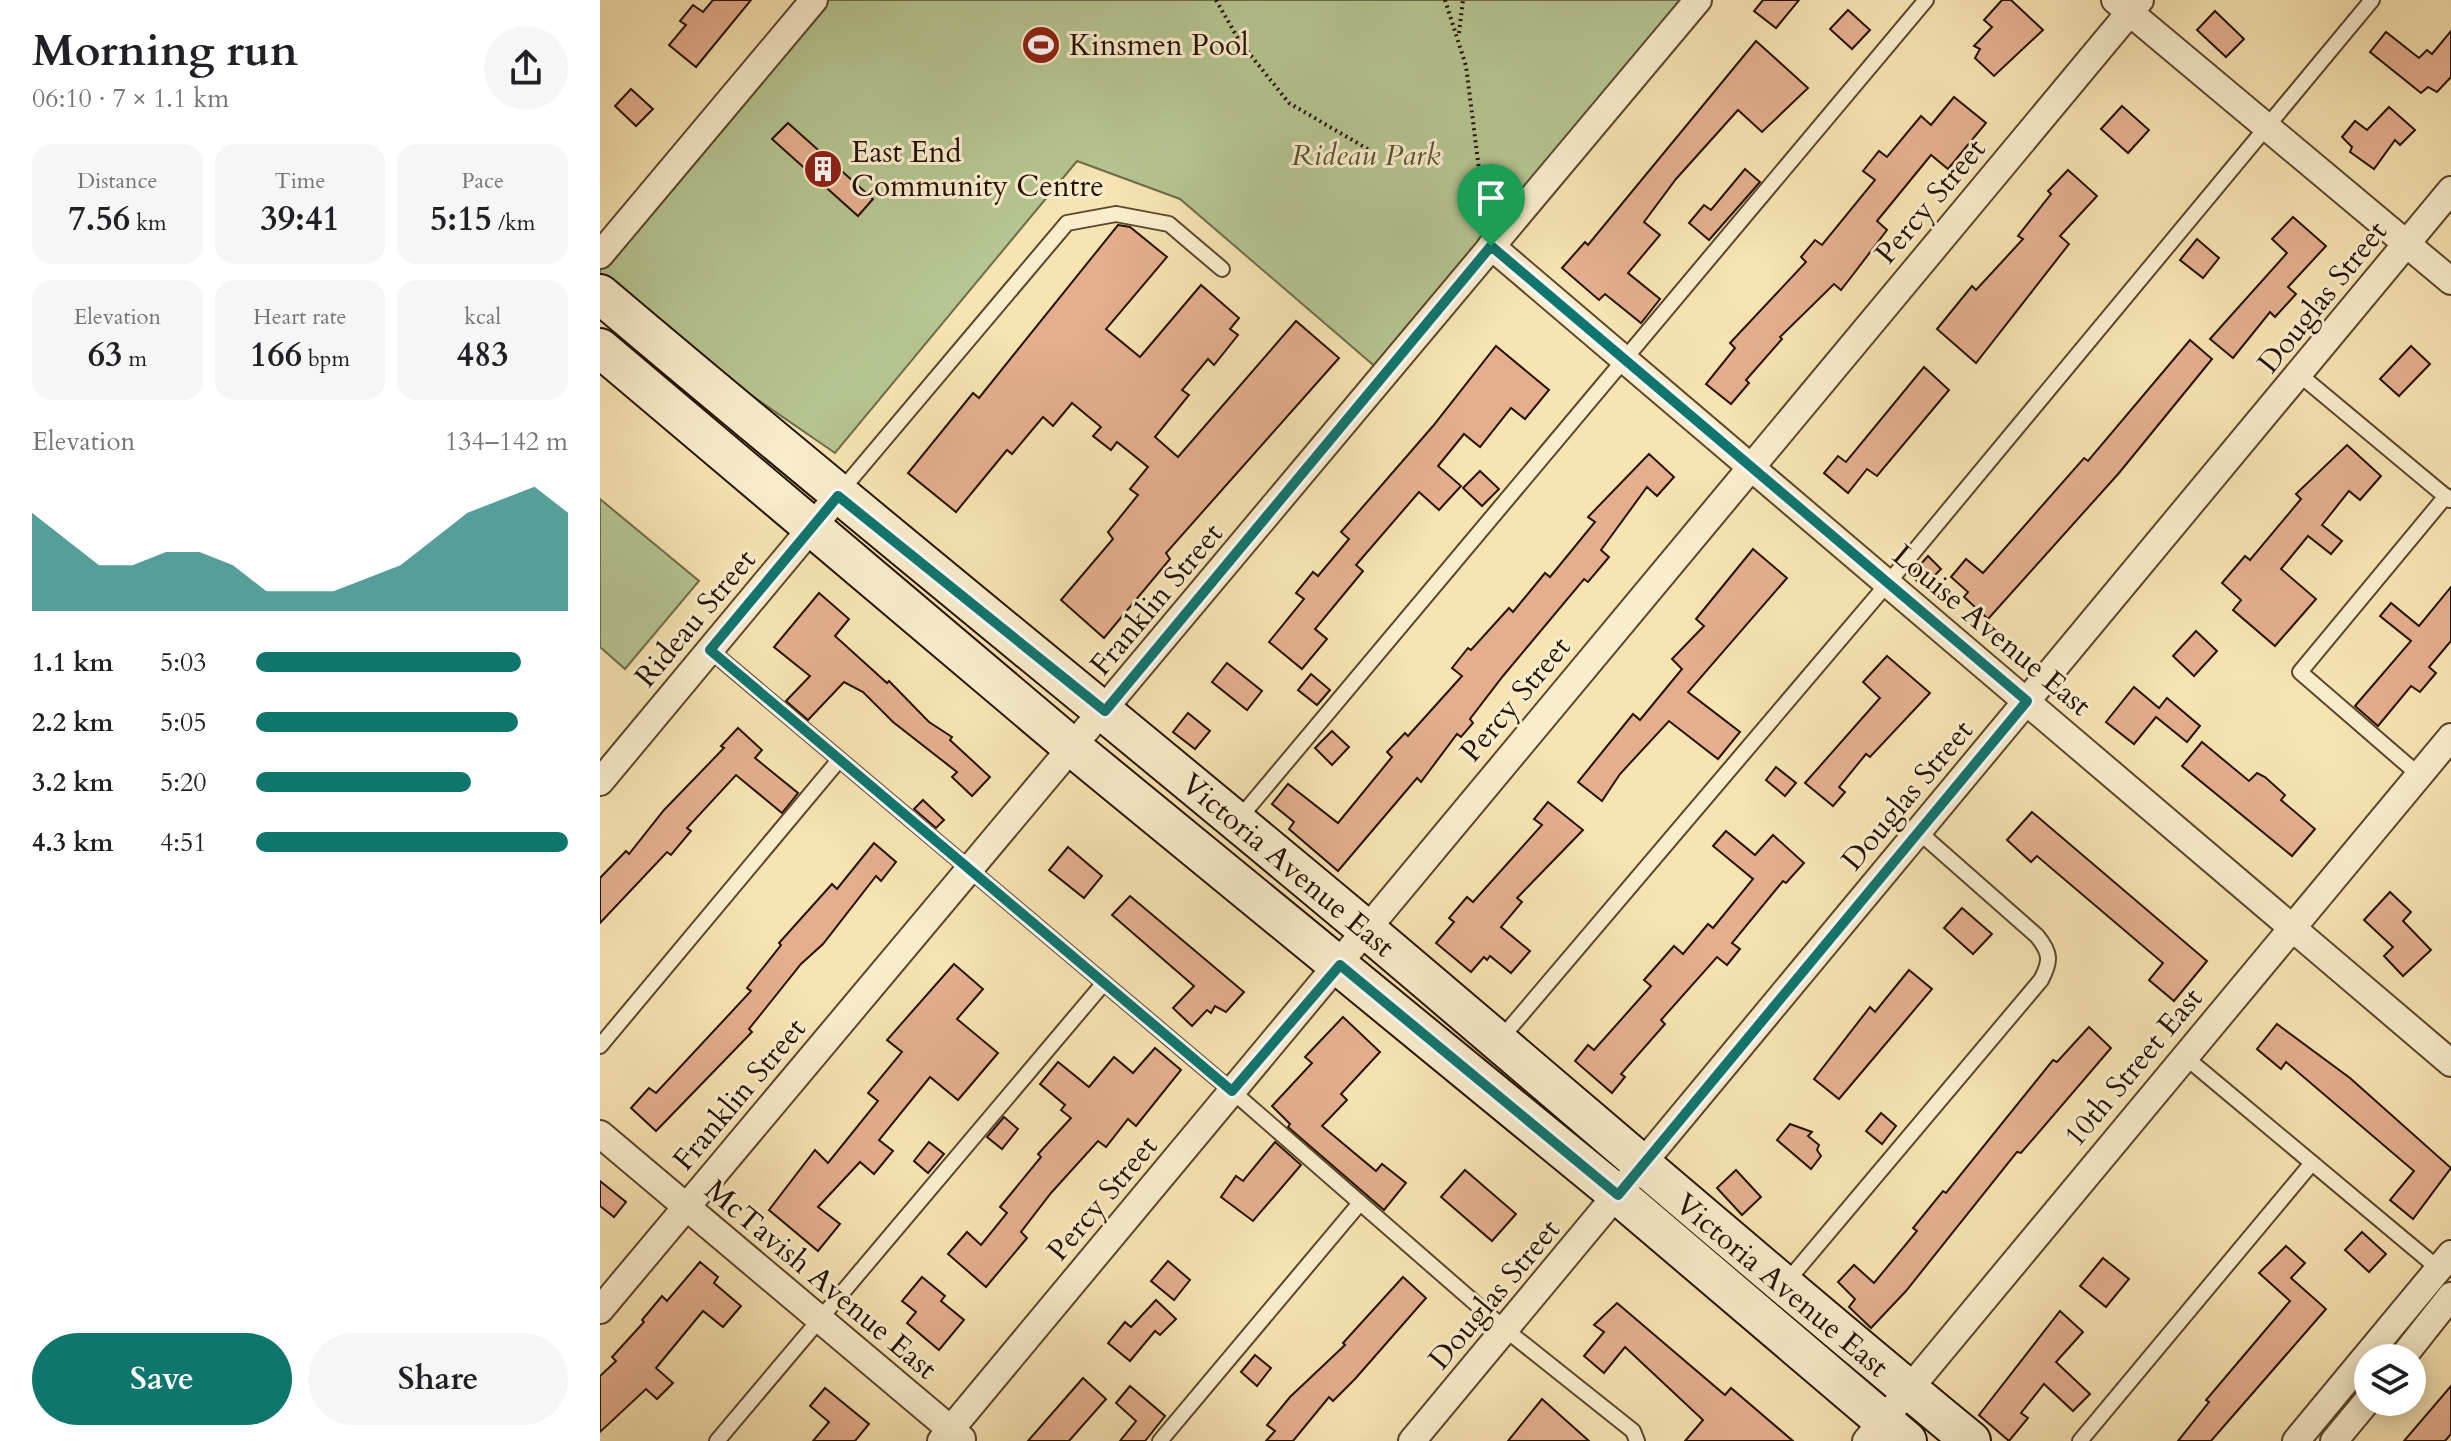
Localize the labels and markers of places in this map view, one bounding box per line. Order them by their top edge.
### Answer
sports icon: Kinsmen Pool [1020,24,1062,66]
place label: Kinsmen Pool [1069,25,1249,66]
place label: East End Community Centre [851,132,1104,207]
building icon: East End Community Centre [802,148,844,190]
pin [1457,164,1525,246]

